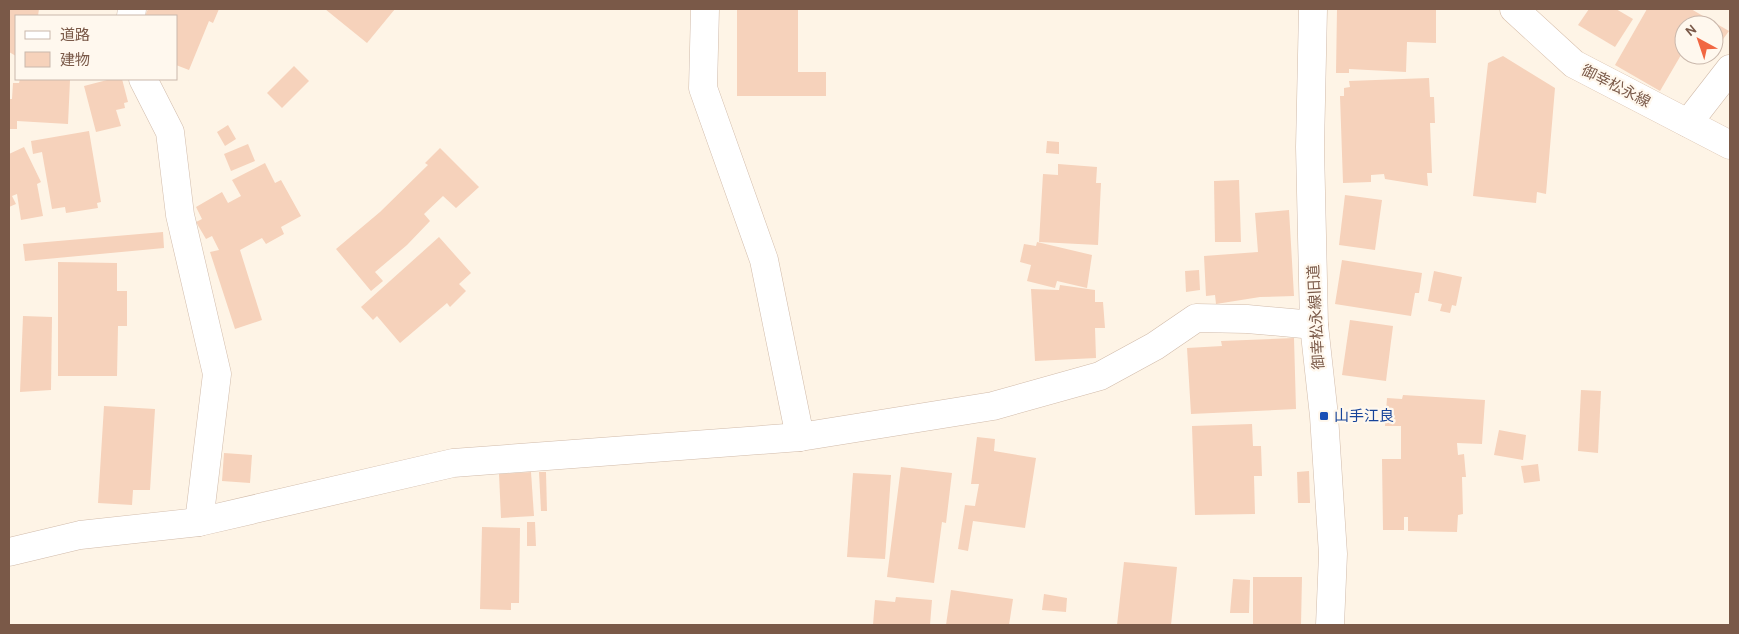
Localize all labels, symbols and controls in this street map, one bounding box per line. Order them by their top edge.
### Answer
legend [15,15,178,80]
north arrow [1674,15,1724,65]
text: N [1682,21,1700,40]
text: 道路 [60,26,90,44]
text: 建物 [60,51,90,69]
street label: 御幸松永線 [1578,61,1654,111]
street label: 御幸松永線旧道 [1304,264,1328,370]
place label: 山手江良 [1334,407,1394,425]
marker: 山手江良 [1318,410,1330,422]

